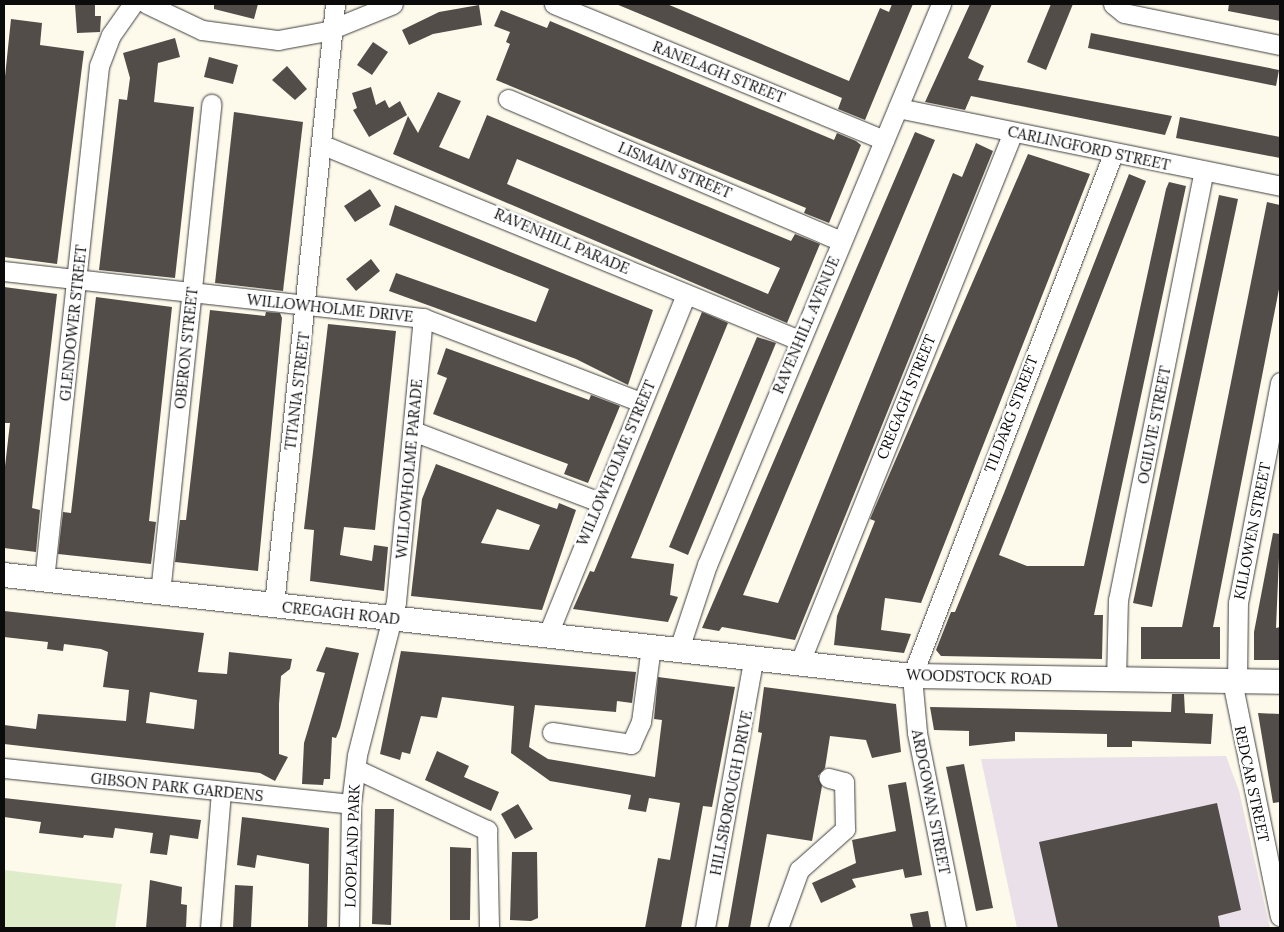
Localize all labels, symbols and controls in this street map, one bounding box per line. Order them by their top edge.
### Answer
street label: RANELAGH STREET [650,37,788,107]
street label: CARLINGFORD STREET [1006,122,1172,174]
street label: LISMAIN STREET [616,138,734,202]
street label: RAVENHILL PARADE [492,204,632,278]
street label: GLENDOWER STREET [56,244,90,402]
street label: RAVENHILL AVENUE [769,254,843,396]
street label: OBERON STREET [171,286,201,410]
street label: WILLOWHOLME DRIVE [246,290,414,326]
street label: TITANIA STREET [281,331,313,451]
street label: CREGAGH STREET [873,332,939,462]
street label: TILDARG STREET [980,353,1042,475]
street label: OGILVIE STREET [1134,364,1174,486]
street label: WILLOWHOLME STREET [573,377,659,549]
street label: WILLOWHOLME PARADE [392,378,426,560]
street label: KILLOWEN STREET [1230,461,1274,601]
street label: CREGAGH ROAD [281,598,401,628]
street label: WOODSTOCK ROAD [906,665,1052,689]
street label: HILLSBOROUGH DRIVE [706,709,756,877]
street label: REDCAR STREET [1231,724,1273,844]
street label: ARDGOWAN STREET [908,728,954,876]
street label: GIBSON PARK GARDENS [90,769,264,805]
street label: LOOPLAND PARK [341,784,363,908]

